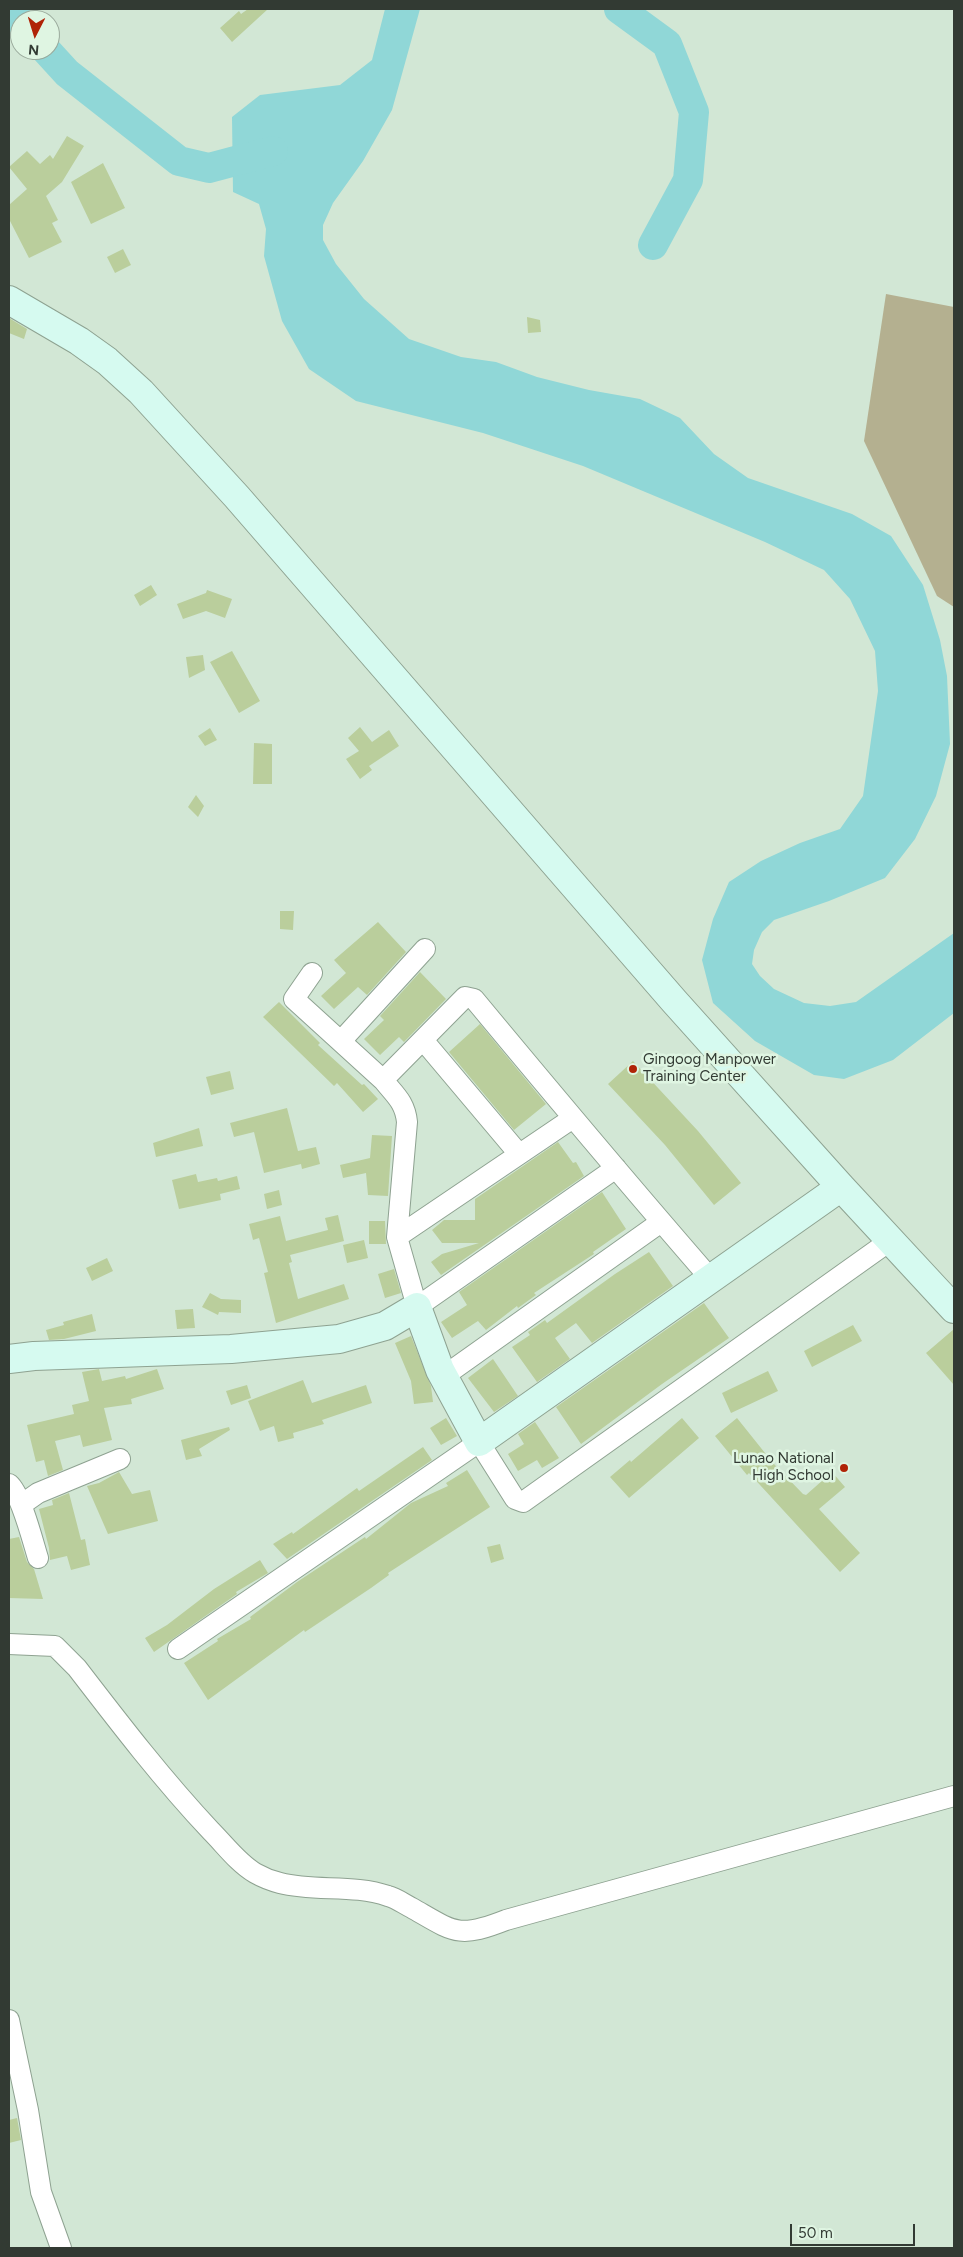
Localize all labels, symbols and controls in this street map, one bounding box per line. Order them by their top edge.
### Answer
north arrow [10,10,60,60]
text: N [28,41,40,58]
place label: Gingoog Manpower Training Center [643,1051,776,1086]
marker: Gingoog Manpower Training Center [627,1063,639,1075]
place label: Lunao National High School [733,1450,834,1485]
marker: Lunao National High School [838,1462,850,1474]
scale bar [793,2214,918,2246]
text: 50 m [798,2224,833,2242]

